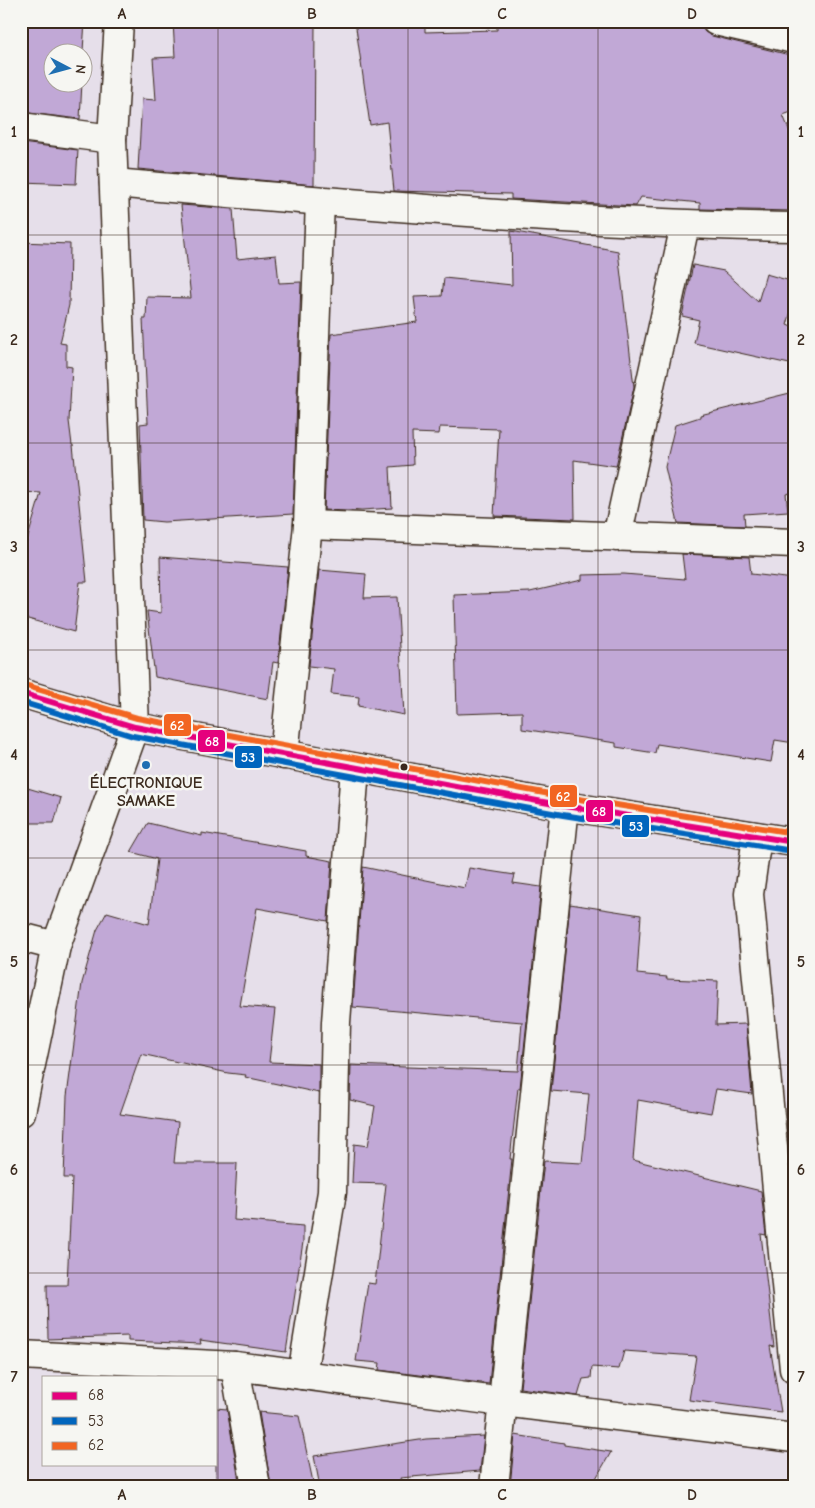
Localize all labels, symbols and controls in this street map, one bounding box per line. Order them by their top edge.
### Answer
text: A [118,5,127,23]
text: B [307,5,317,23]
text: C [497,5,507,23]
text: D [687,5,697,23]
north arrow [42,42,92,92]
text: N [72,64,89,75]
text: 1 [11,123,17,141]
text: 1 [798,123,804,141]
text: 2 [10,331,18,349]
text: 2 [797,331,805,349]
text: 3 [10,538,18,556]
text: 3 [797,538,805,556]
line badge: 62 [163,713,192,737]
text: 62 [170,717,184,734]
line badge: 68 [197,729,226,753]
text: 68 [205,733,219,750]
line badge: 53 [234,745,263,769]
text: 4 [10,746,18,764]
text: 4 [797,746,805,764]
text: 53 [241,749,255,766]
marker: ÉLECTRONIQUE SAMAKE [140,759,152,771]
unlabelled marker [399,762,409,772]
place label: ÉLECTRONIQUE SAMAKE [90,773,203,810]
line badge: 62 [549,784,578,808]
text: 62 [556,788,570,805]
line badge: 68 [585,799,614,823]
text: 68 [592,803,606,820]
line badge: 53 [621,814,650,838]
text: 53 [629,818,643,835]
text: 5 [10,953,18,971]
text: 5 [797,953,805,971]
text: 6 [10,1161,18,1179]
text: 6 [797,1161,805,1179]
text: 7 [10,1368,18,1386]
text: 7 [797,1368,805,1386]
legend [42,1376,218,1466]
text: 68 [88,1386,104,1404]
text: 53 [88,1412,104,1430]
text: 62 [88,1436,104,1454]
text: A [118,1486,127,1504]
text: B [307,1486,317,1504]
text: C [497,1486,507,1504]
text: D [687,1486,697,1504]

